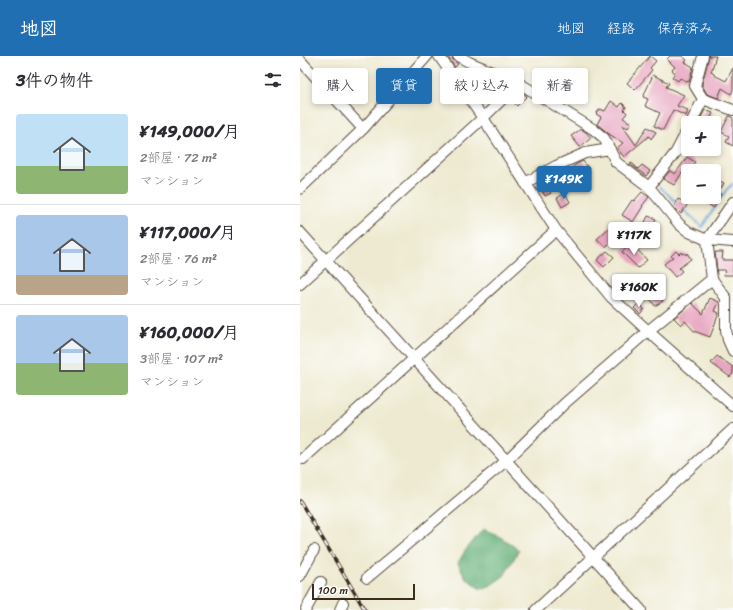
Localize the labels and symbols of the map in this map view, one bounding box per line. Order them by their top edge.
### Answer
pin: ¥149K [536,166,592,200]
pin: ¥117K [606,222,662,256]
pin: ¥160K [611,274,667,308]
scale bar [312,582,415,601]

